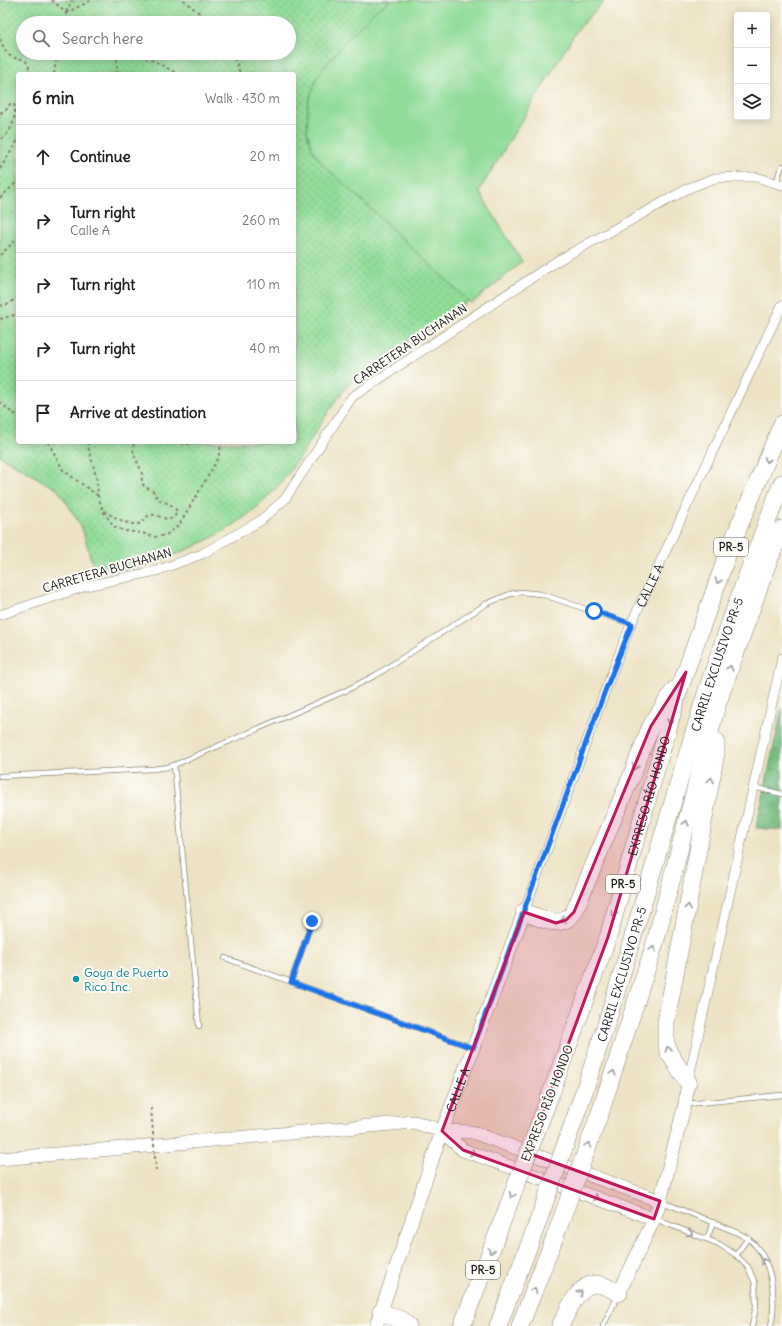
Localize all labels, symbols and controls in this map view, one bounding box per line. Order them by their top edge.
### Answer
map controls [734,12,770,120]
button: + [734,12,770,48]
search box [16,16,296,60]
icon: search [30,27,52,49]
text: Search here [62,29,143,48]
button: − [734,48,770,84]
button: layers [734,84,770,120]
text: 6 min [32,87,74,109]
text: Walk · 430 m [205,90,280,107]
icon: ahead [32,146,54,168]
text: Continue [70,147,131,166]
text: 20 m [250,148,280,165]
text: Turn right [70,203,135,222]
icon: right [32,210,54,232]
text: 260 m [242,212,280,229]
text: Calle A [70,222,110,239]
icon: right [32,274,54,296]
text: Turn right [70,275,135,294]
text: 110 m [247,276,280,293]
street label: CARRETERA BUCHANAN [350,300,470,388]
icon: right [32,338,54,360]
text: Turn right [70,339,135,358]
text: 40 m [249,340,280,357]
icon: arrive [32,402,54,424]
text: Arrive at destination [70,403,206,422]
one-way arrow [764,456,772,464]
road number: PR-5 [714,538,748,556]
street label: CARRETERA BUCHANAN [41,544,173,596]
street label: CALLE A [633,561,666,610]
one-way arrow [715,577,723,584]
street label: CARRIL EXCLUSIVO PR-5 [687,595,746,733]
route start [585,602,603,620]
one-way arrow [726,665,734,672]
one-way arrow [666,718,675,725]
street label: EXPRESO RÍO HONDO [624,734,673,858]
one-way arrow [631,764,639,771]
one-way arrow [706,776,715,783]
one-way arrow [681,820,690,827]
road number: PR-5 [606,875,640,893]
one-way arrow [683,904,691,910]
street label: CARRIL EXCLUSIVO PR-5 [594,905,649,1043]
one-way arrow [610,910,619,917]
route end [303,912,321,930]
one-way arrow [559,916,566,924]
one-way arrow [648,946,657,953]
place label: Goya de Puerto Rico Inc. [84,965,169,994]
marker: Goya de Puerto Rico Inc. [71,974,81,984]
street label: EXPRESO RÍO HONDO [518,1042,576,1164]
one-way arrow [664,1045,673,1052]
street label: CALLE A [442,1065,473,1114]
one-way arrow [608,1070,617,1077]
one-way arrow [584,1142,592,1149]
one-way arrow [470,1149,477,1157]
one-way arrow [509,1192,517,1199]
one-way arrow [592,1193,599,1201]
one-way arrow [686,1228,693,1236]
one-way arrow [487,1247,495,1254]
one-way arrow [762,1257,769,1265]
road number: PR-5 [466,1261,500,1279]
one-way arrow [530,1286,538,1293]
one-way arrow [575,1290,583,1298]

